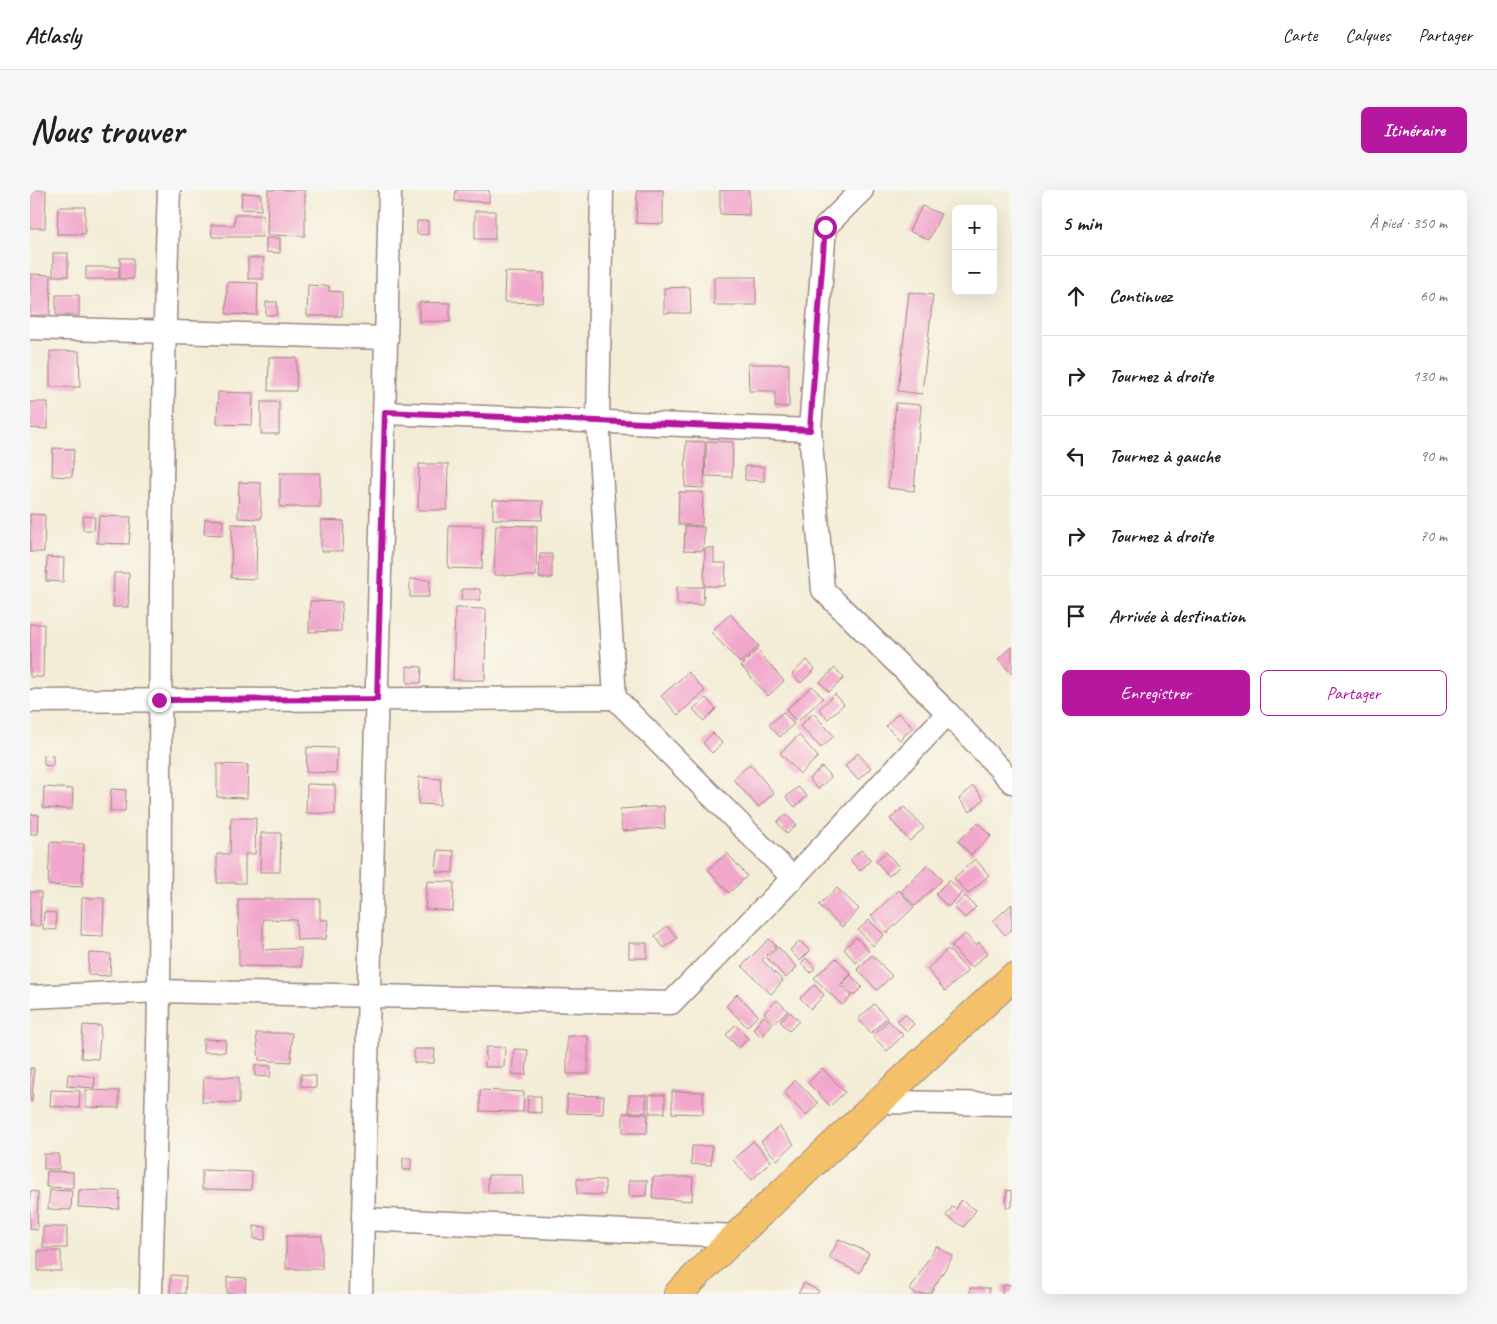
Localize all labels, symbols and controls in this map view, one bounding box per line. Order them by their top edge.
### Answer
text: Atlasly [25,20,81,50]
text: Carte [1283,24,1317,46]
text: Calques [1345,24,1390,46]
text: Partager [1418,24,1472,46]
button: Itinéraire [1361,107,1467,153]
text: Nous trouver [30,108,184,153]
map controls [952,205,997,295]
button: + [952,205,997,250]
text: 5 min [1062,210,1102,236]
text: À pied · 350 m [1369,213,1447,233]
route start [814,216,837,239]
button: − [952,250,997,295]
icon: ahead [1062,282,1090,310]
text: Continuez [1109,284,1172,308]
text: 60 m [1420,286,1447,306]
icon: right [1062,362,1090,390]
text: Tournez à droite [1109,364,1213,388]
text: 130 m [1413,366,1447,386]
icon: left [1062,442,1090,470]
text: Tournez à gauche [1109,444,1220,468]
text: 90 m [1420,446,1447,466]
icon: right [1062,522,1090,550]
text: Tournez à droite [1109,524,1213,548]
text: 70 m [1420,526,1447,546]
icon: arrive [1062,602,1090,630]
text: Arrivée à destination [1109,604,1245,628]
button: Enregistrer [1062,670,1250,716]
button: Partager [1260,670,1447,716]
route end [148,689,171,712]

